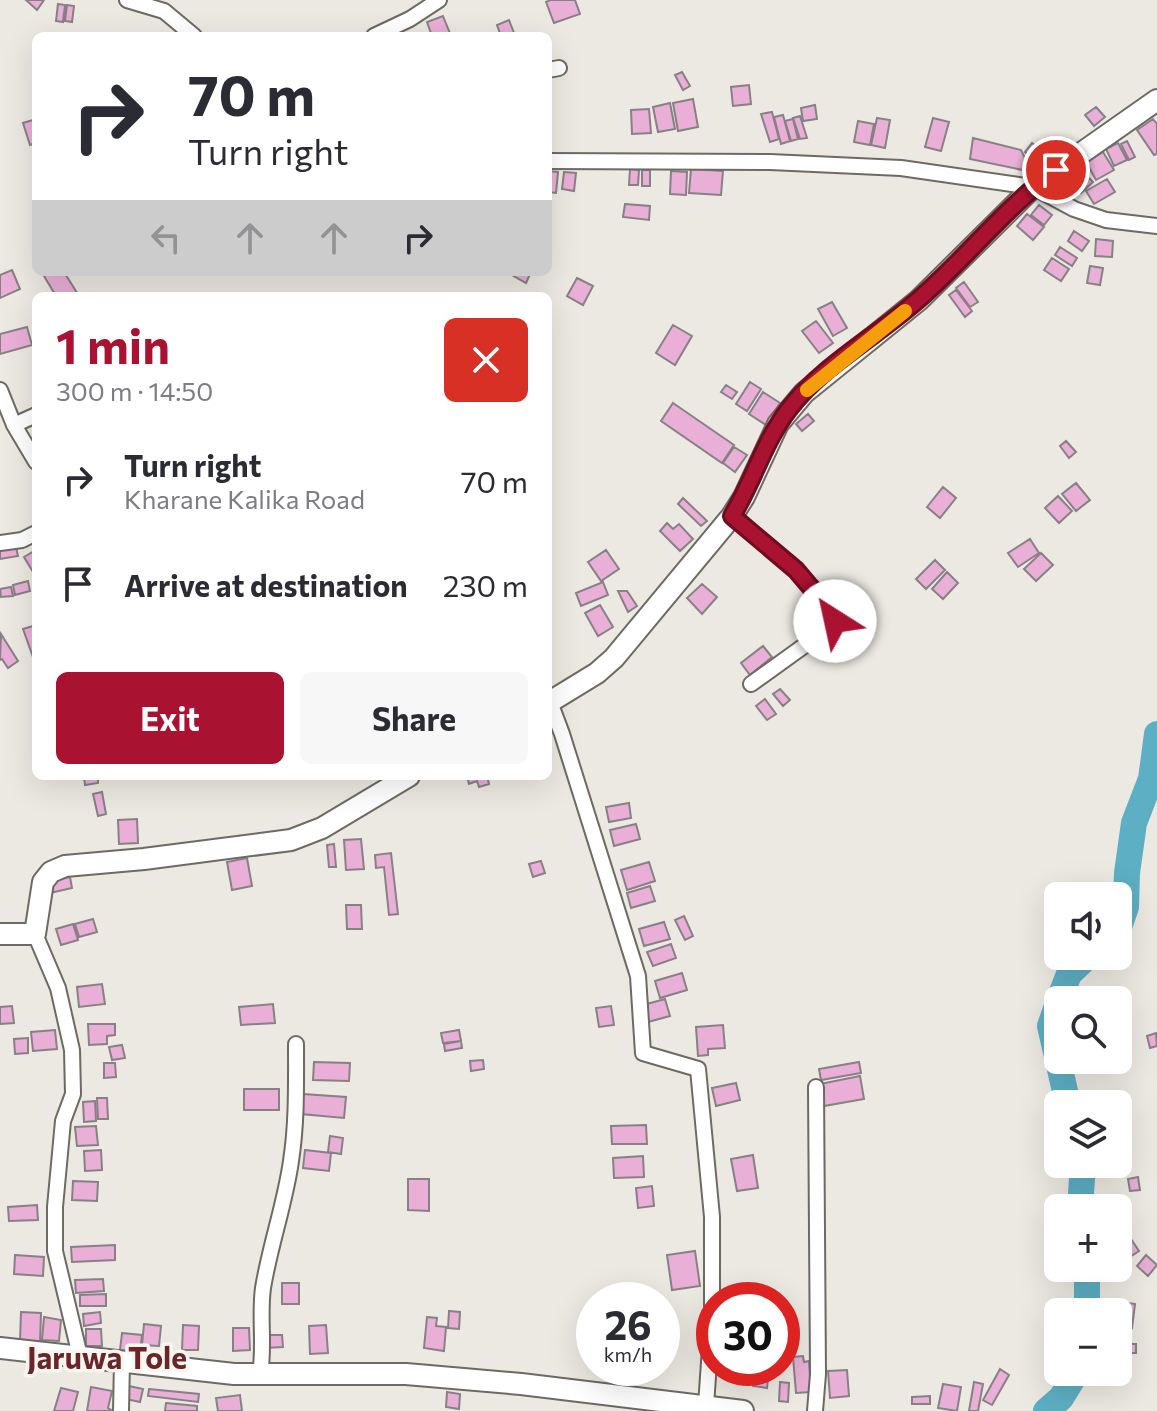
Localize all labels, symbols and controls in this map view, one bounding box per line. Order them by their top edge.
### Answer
text: 70 m [188,59,315,128]
icon: right [56,64,160,168]
text: Turn right [188,128,349,172]
pin [1022,136,1090,204]
icon: arrive [1034,148,1078,192]
icon: left [144,216,188,260]
icon: ahead [228,216,272,260]
icon: ahead [312,216,356,260]
icon: right [396,216,440,260]
text: 1 min [56,315,170,374]
button: close [444,318,528,402]
text: 300 m · 14:50 [56,375,213,406]
text: Turn right [124,446,261,483]
icon: right [56,458,100,502]
text: 70 m [461,462,528,499]
text: Kharane Kalika Road [124,483,365,514]
icon: arrive [56,562,100,606]
text: Arrive at destination [124,566,408,603]
text: 230 m [443,566,528,603]
position arrow [793,579,877,663]
button: Exit [56,672,284,764]
button: Share [300,672,528,764]
map controls [1044,882,1132,1386]
button: sound [1044,882,1132,970]
button: search [1044,986,1132,1074]
button: layers [1044,1090,1132,1178]
button: + [1044,1194,1132,1282]
speed limit sign: 30 [696,1282,800,1386]
button: − [1044,1298,1132,1386]
text: 26 [604,1299,652,1348]
district label: Jaruwa Tole [27,1338,187,1375]
text: km/h [604,1342,652,1366]

